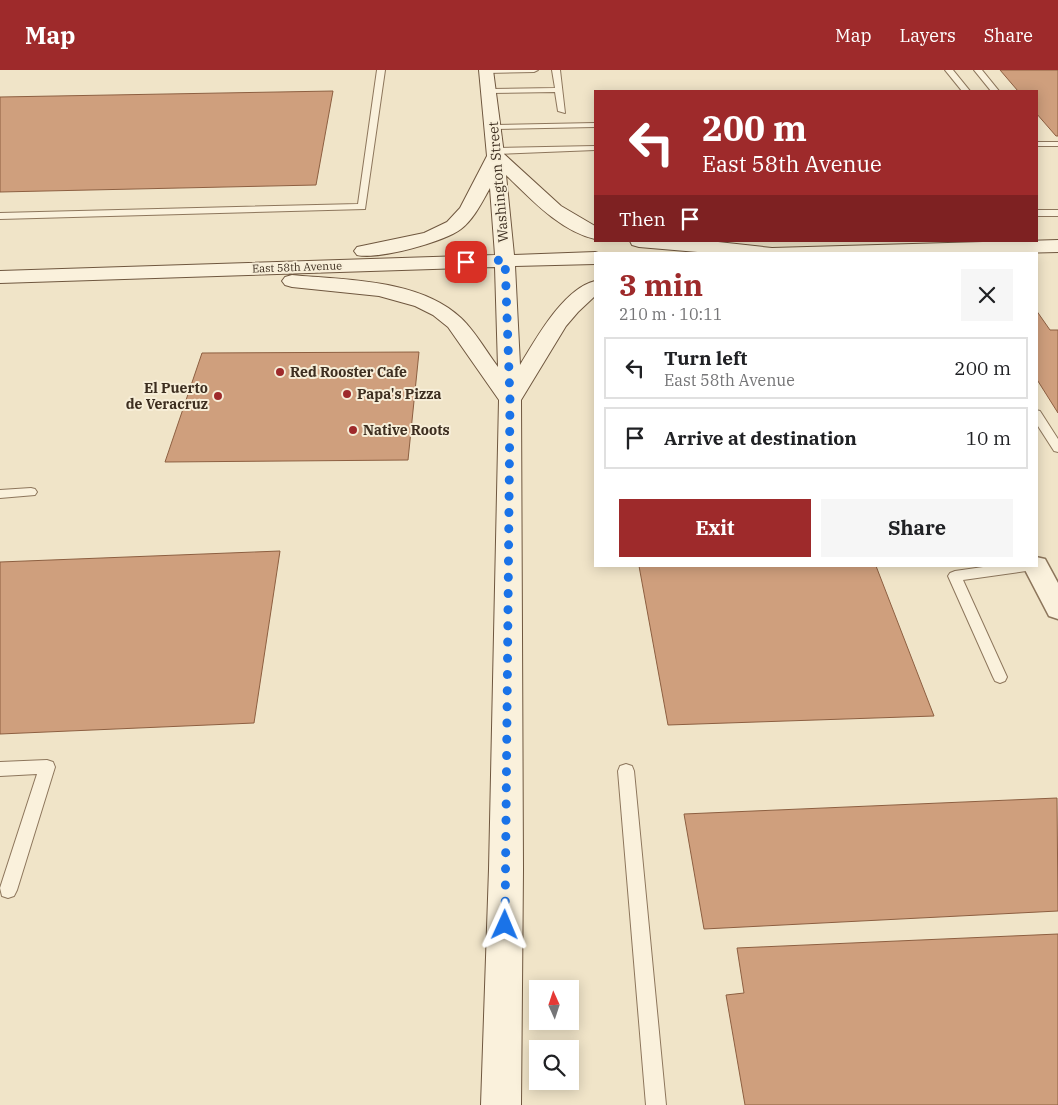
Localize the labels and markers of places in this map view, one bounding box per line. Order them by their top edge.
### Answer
pin [445,241,487,283]
place label: Red Rooster Cafe [290,363,407,381]
marker: Red Rooster Cafe [274,366,286,378]
place label: El Puerto de Veracruz [126,379,208,413]
place label: Papa's Pizza [357,385,441,403]
marker: Papa's Pizza [341,388,353,400]
marker: El Puerto de Veracruz [212,390,224,402]
place label: Native Roots [363,421,450,439]
marker: Native Roots [347,424,359,436]

